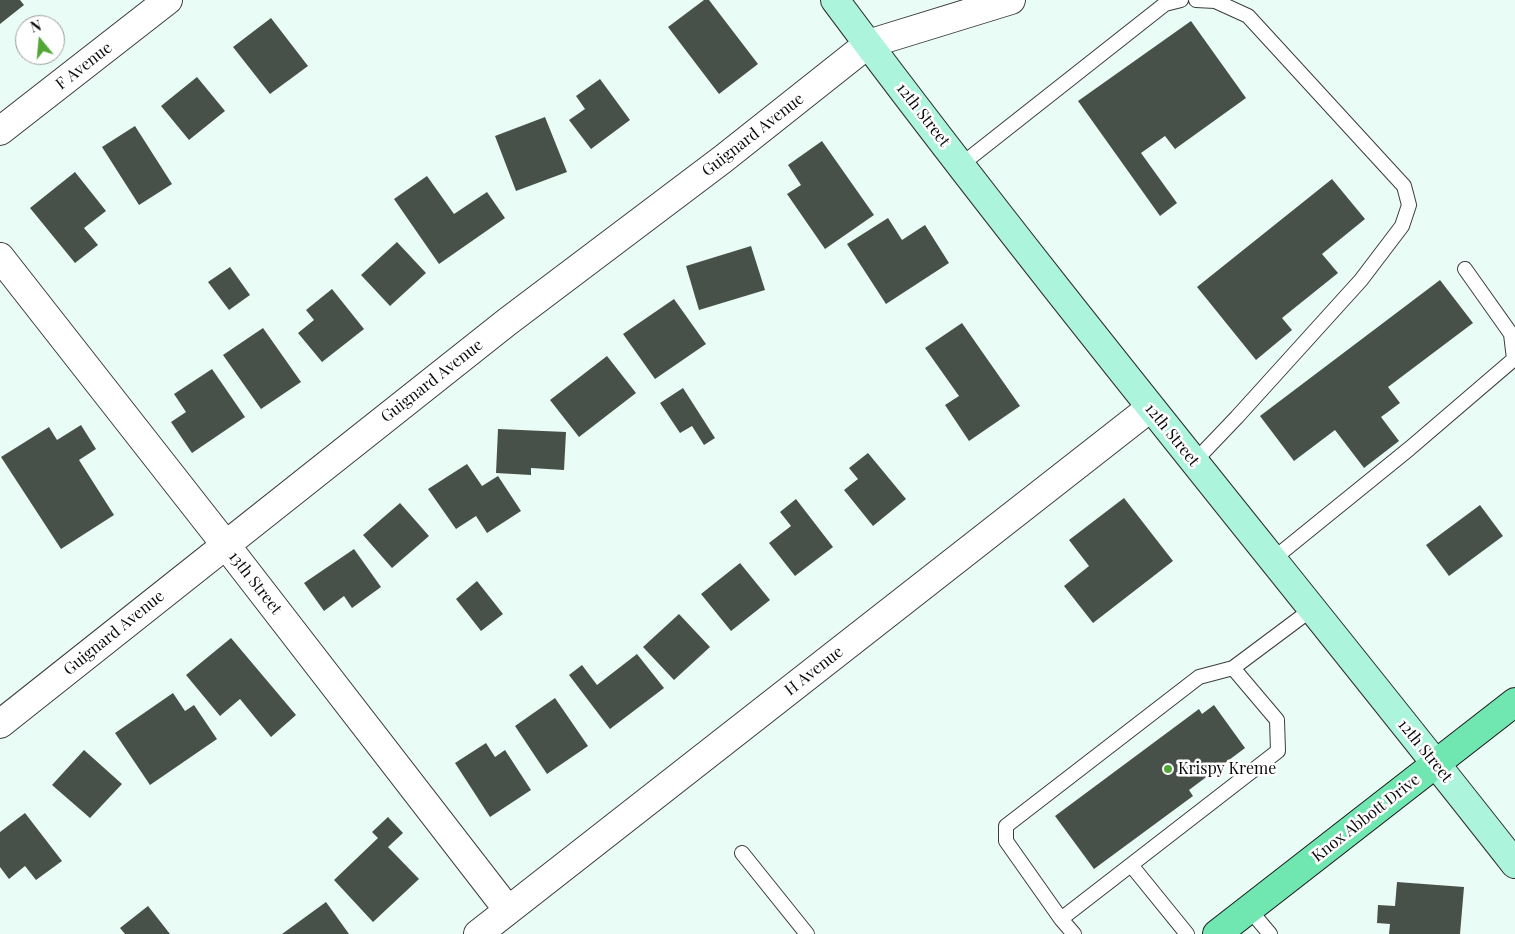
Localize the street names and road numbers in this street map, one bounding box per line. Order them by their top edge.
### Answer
street label: F Avenue [52,38,116,94]
street label: 12th Street [892,79,954,151]
street label: Guignard Avenue [698,89,808,181]
street label: Guignard Avenue [377,335,487,427]
street label: 12th Street [1141,400,1203,470]
street label: 13th Street [224,548,286,618]
street label: Guignard Avenue [60,586,168,680]
street label: H Avenue [781,642,847,700]
street label: 12th Street [1394,716,1456,786]
street label: Knox Abbott Drive [1308,770,1424,866]

